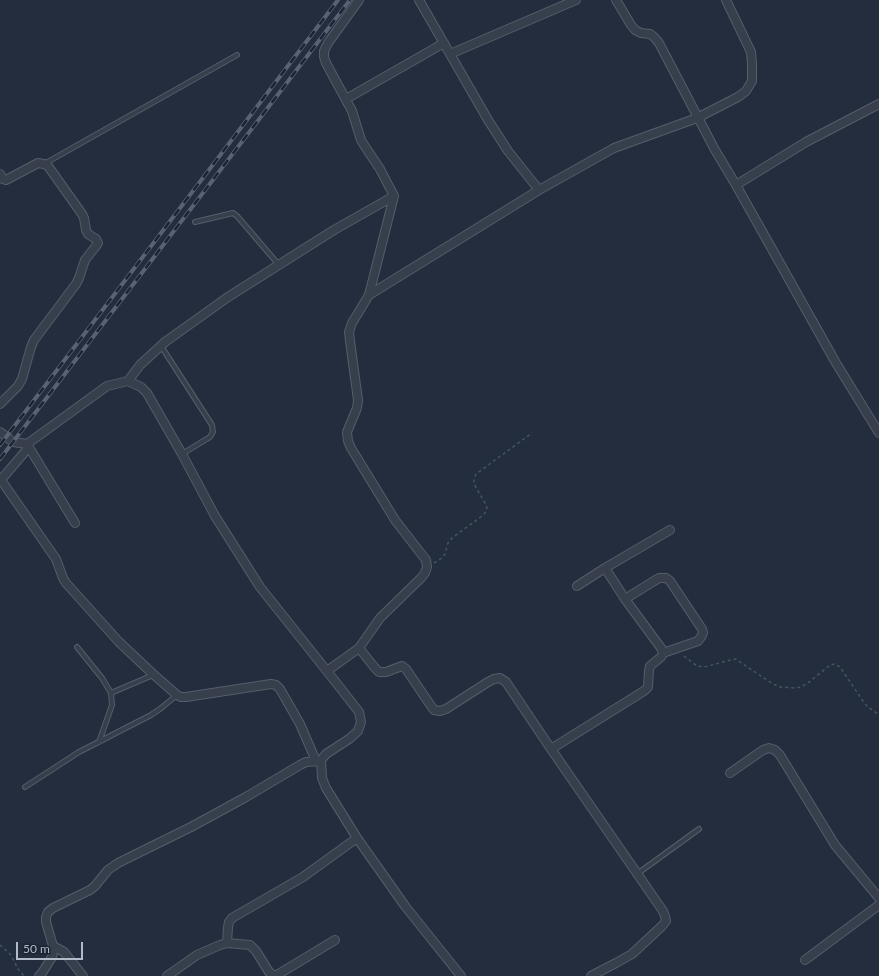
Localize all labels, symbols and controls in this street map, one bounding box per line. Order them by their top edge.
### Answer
scale bar [18,934,85,960]
text: 50 m [23,941,50,956]

